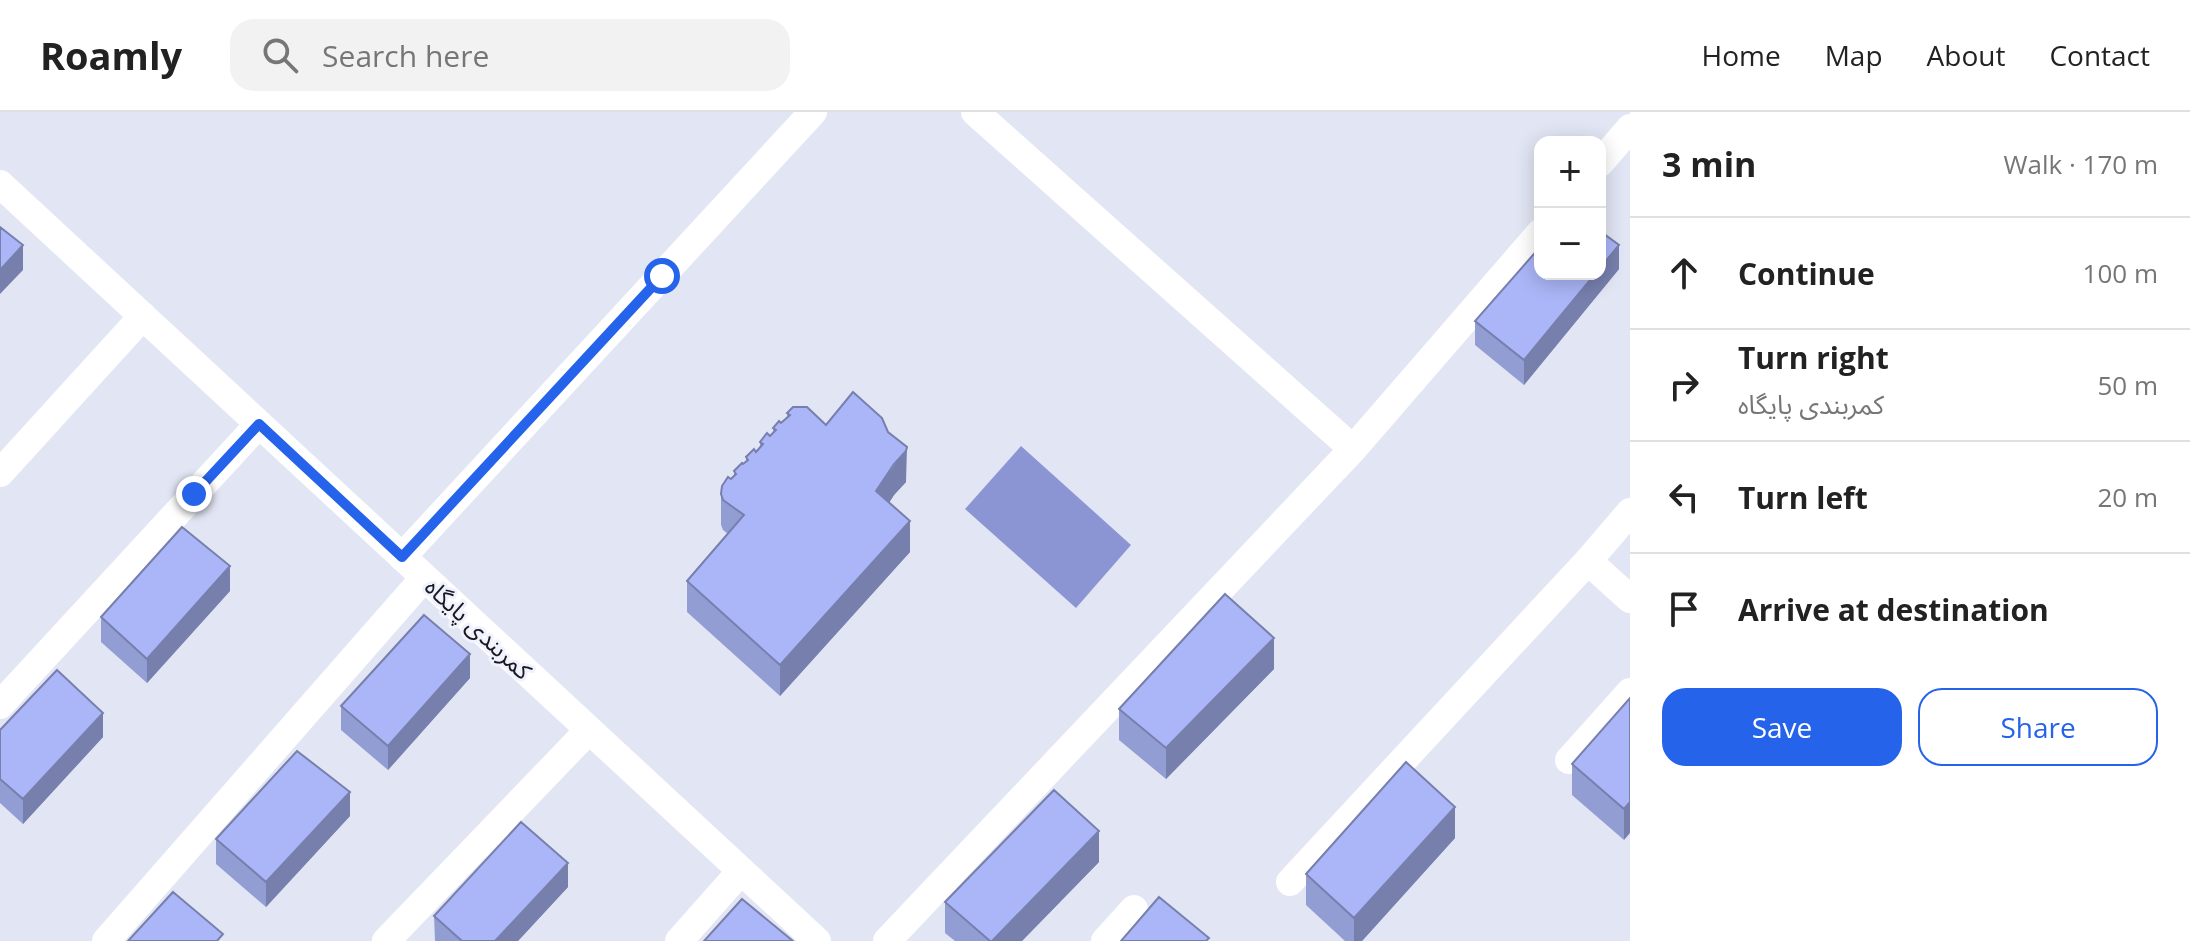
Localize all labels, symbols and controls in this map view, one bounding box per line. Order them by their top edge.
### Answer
search box [230,19,790,91]
text: Roamly [40,29,182,81]
icon: search [258,33,302,77]
text: Search here [322,35,489,76]
text: Home [1702,36,1781,74]
text: Map [1825,36,1883,74]
text: About [1927,36,2005,74]
text: Contact [2049,36,2150,74]
map controls [1534,136,1606,280]
button: + [1534,136,1606,208]
text: 3 min [1662,141,1756,187]
text: Walk · 170 m [2004,146,2158,182]
button: − [1534,208,1606,280]
icon: ahead [1662,251,1706,295]
text: Continue [1738,253,1875,294]
text: 100 m [2083,255,2158,291]
route start [644,258,680,294]
text: Turn right [1738,337,1889,378]
icon: right [1662,363,1706,407]
text: 50 m [2097,367,2158,403]
text: کمربندی پایگاه [1738,386,1884,422]
icon: left [1662,475,1706,519]
route end [176,476,212,512]
text: Turn left [1738,477,1868,518]
text: 20 m [2097,479,2158,515]
street label: کمربندی پایگاه [418,570,540,687]
icon: arrive [1662,587,1706,631]
text: Arrive at destination [1738,589,2049,630]
button: Save [1662,688,1902,766]
button: Share [1918,688,2158,766]

